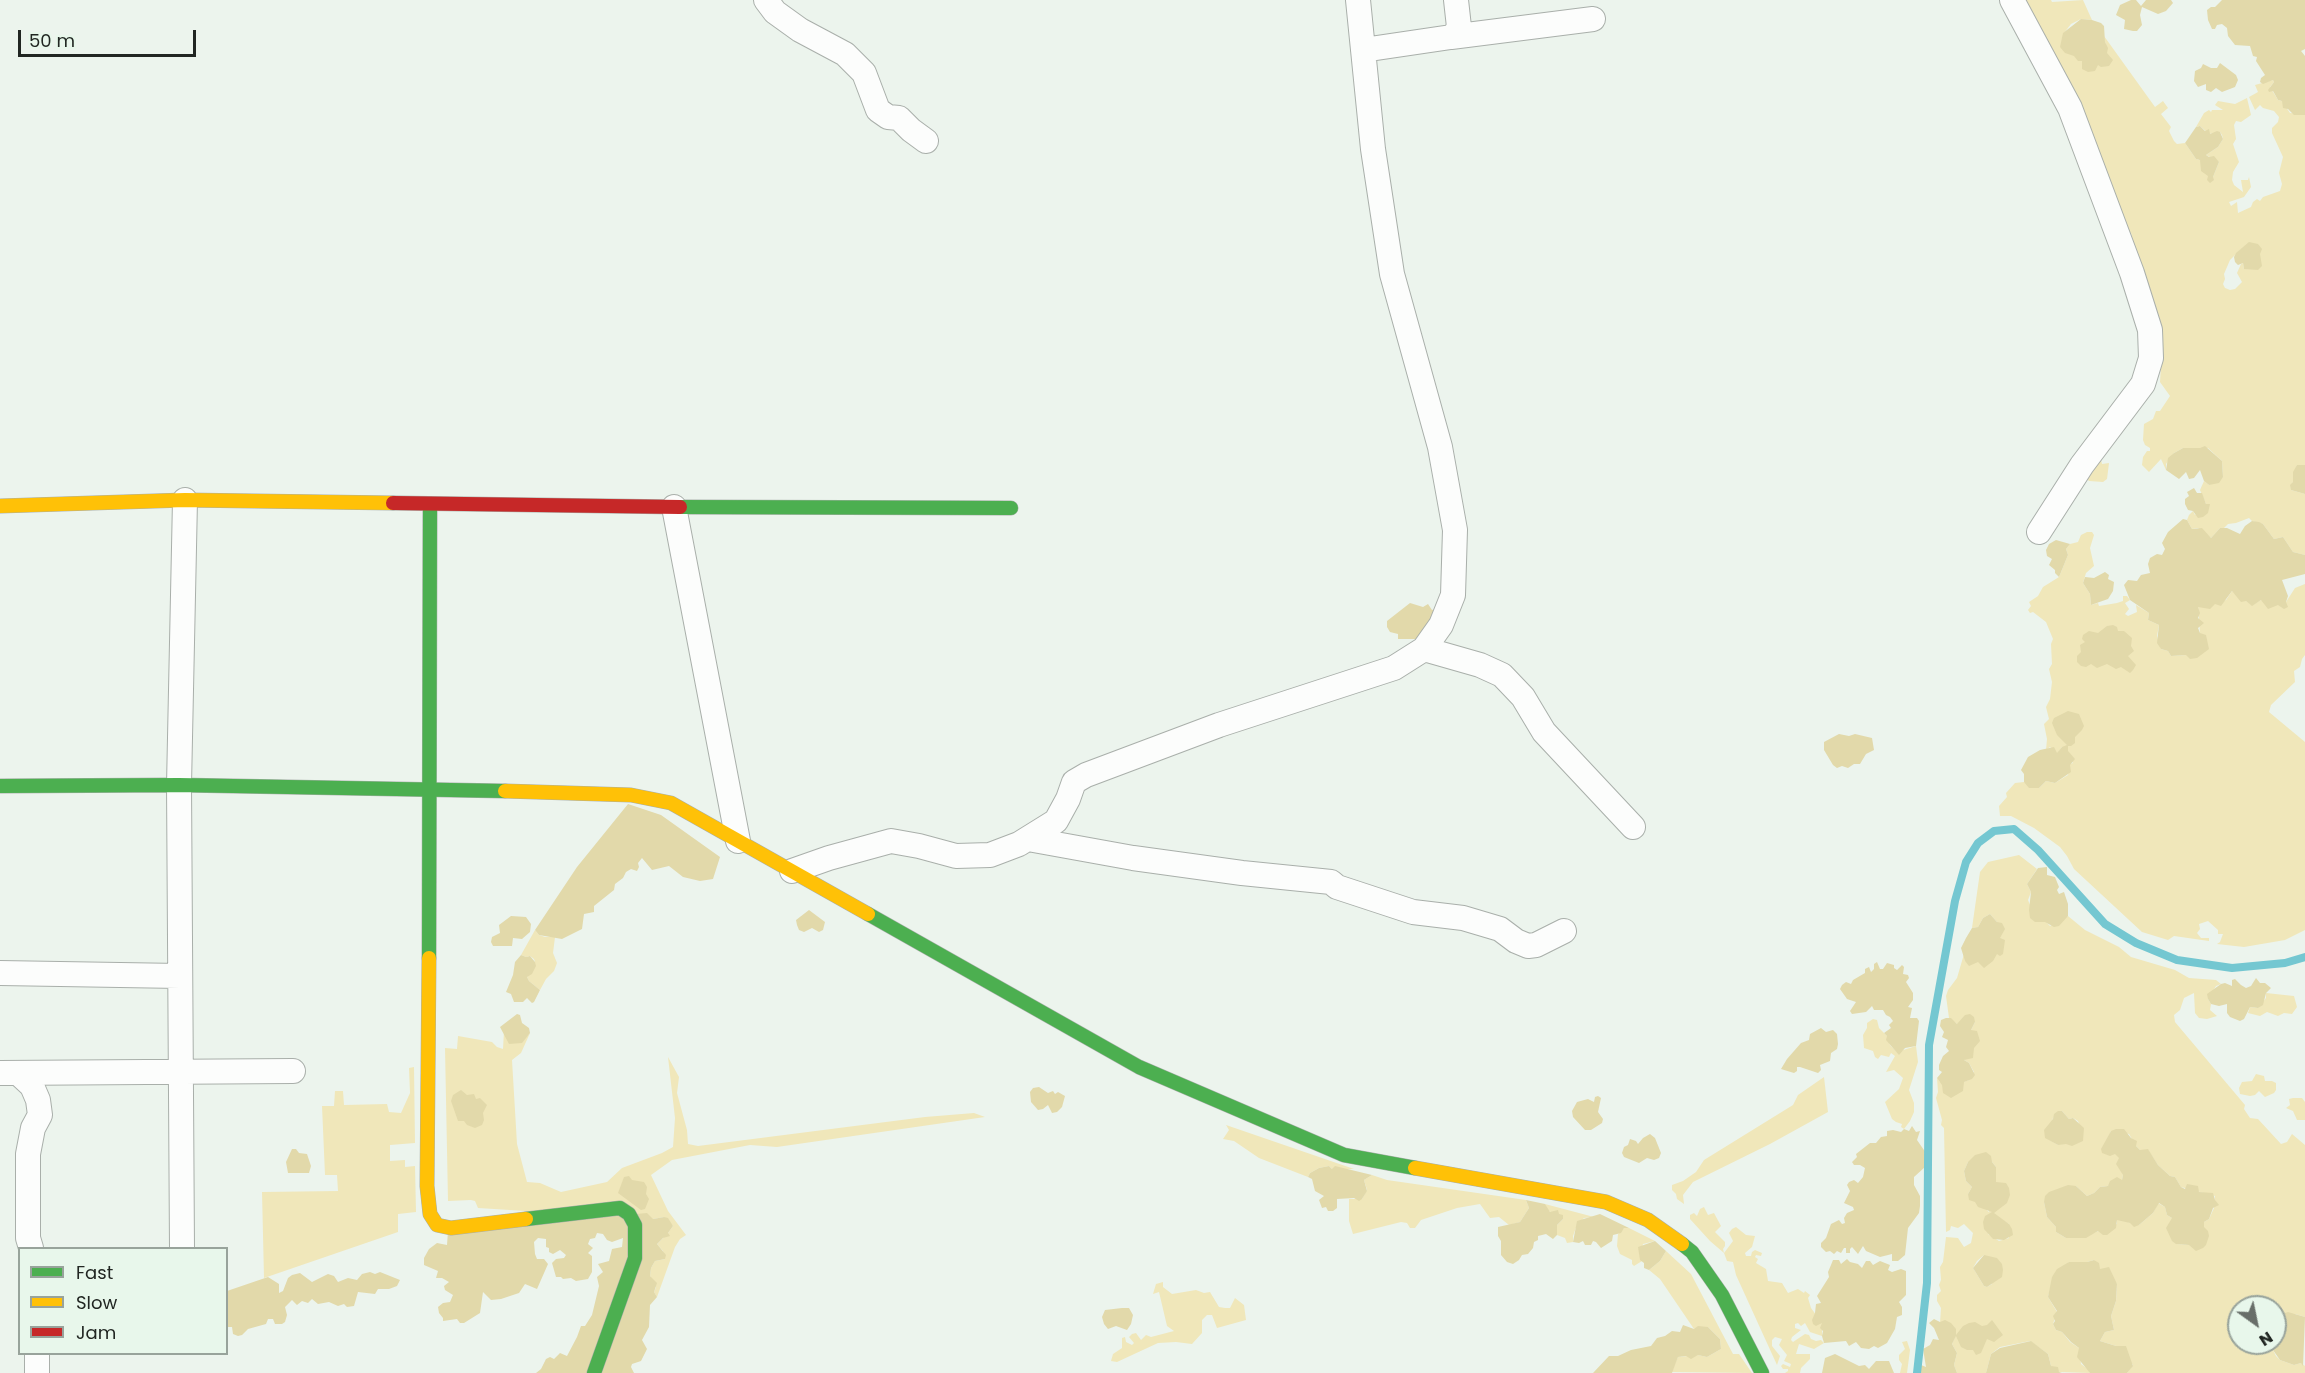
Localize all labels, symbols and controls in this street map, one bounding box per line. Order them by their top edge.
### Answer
scale bar [21,18,200,56]
text: 50 m [29,28,75,53]
legend [18,1247,228,1355]
text: Fast [76,1260,113,1285]
text: Slow [76,1290,117,1315]
north arrow [2227,1295,2287,1355]
text: Jam [76,1320,116,1345]
text: N [2255,1326,2277,1352]

